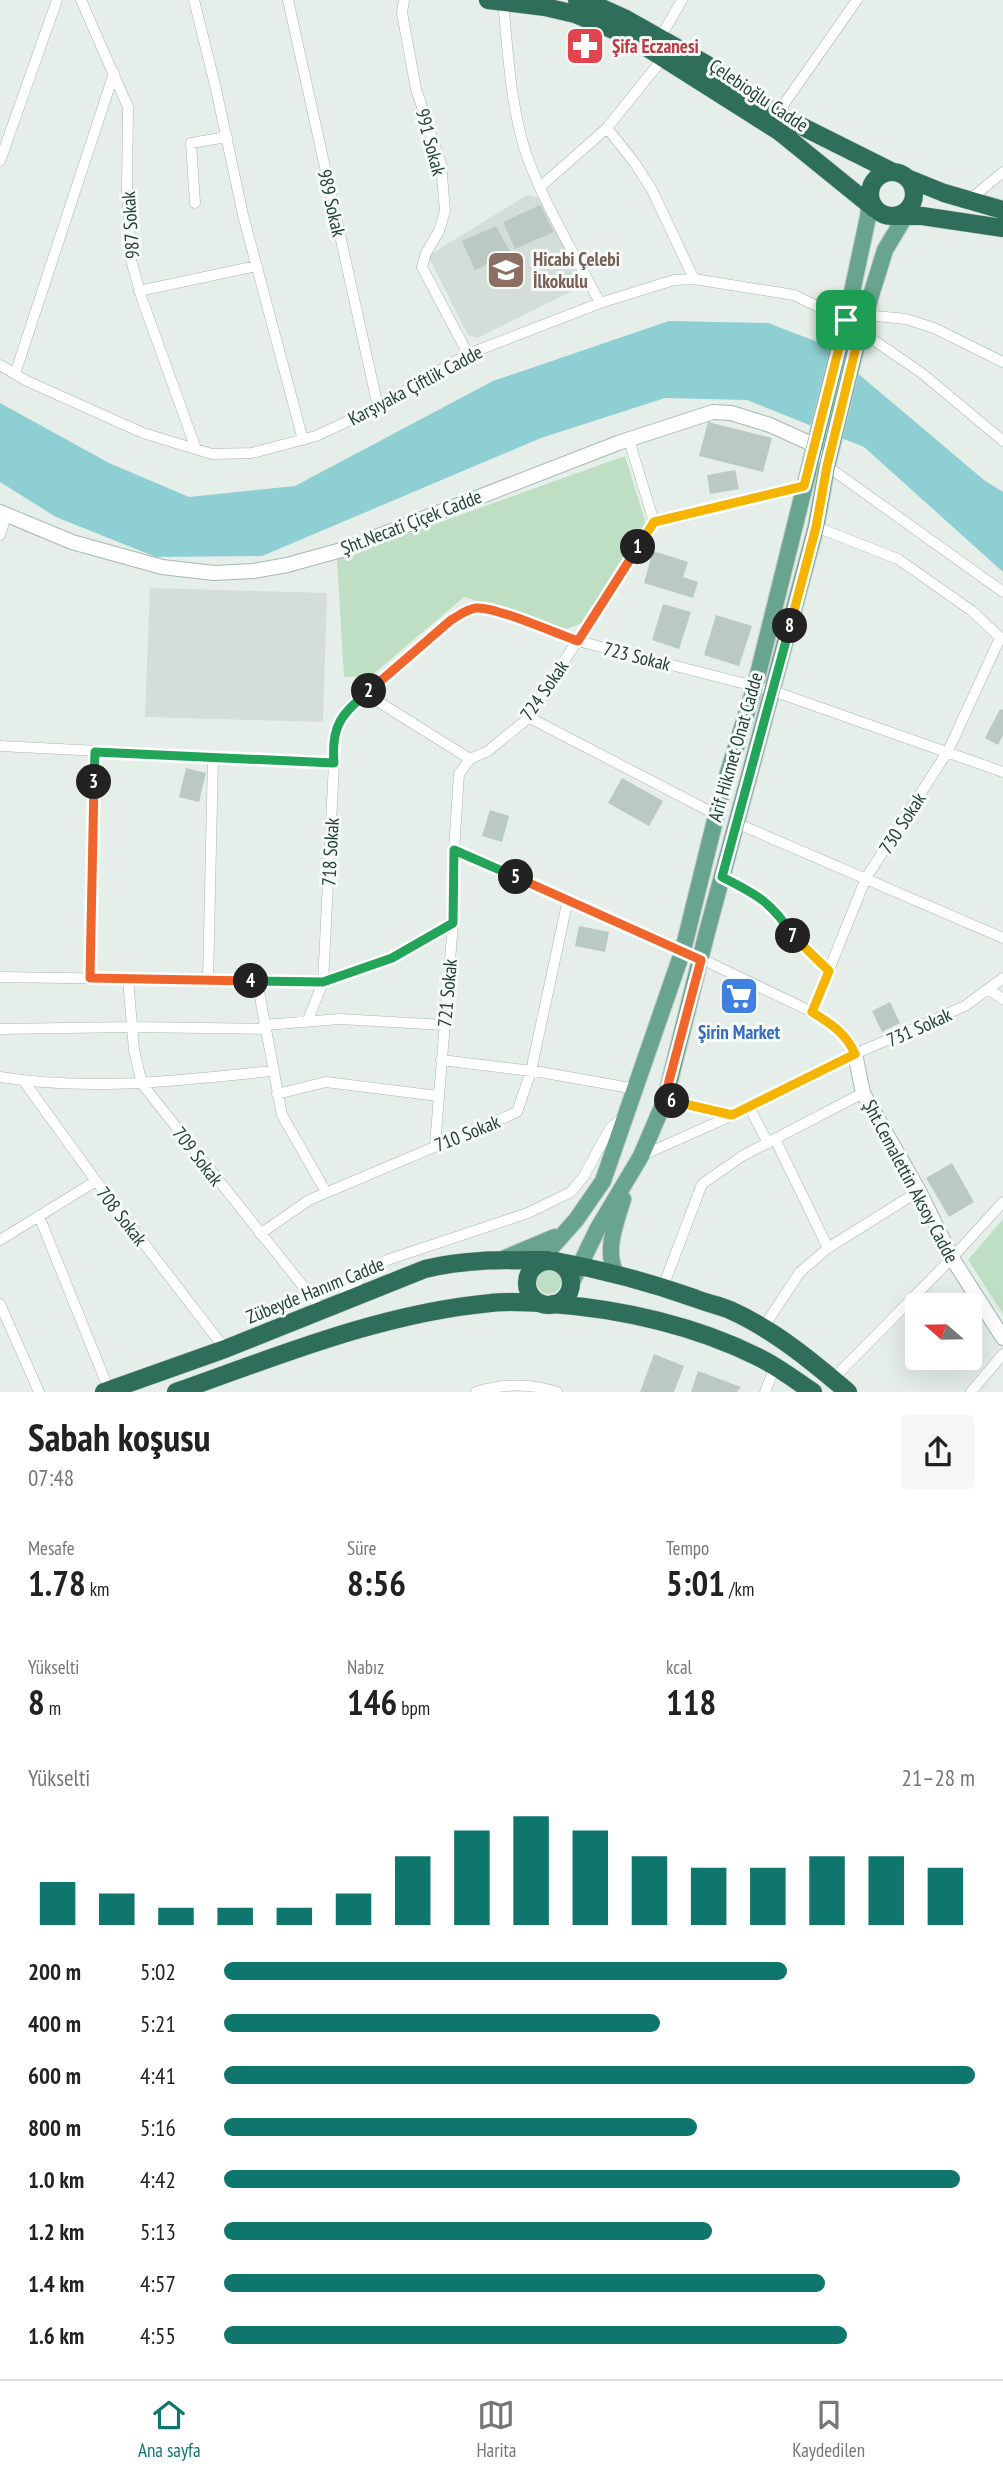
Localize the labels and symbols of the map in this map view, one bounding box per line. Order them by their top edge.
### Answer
pharmacy icon: Şifa Eczanesi [564,25,606,67]
place label: Şifa Eczanesi [612,34,699,58]
street label: Çelebioğlu Cadde [705,53,813,137]
street label: 991 Sokak [411,106,452,179]
street label: 989 Sokak [313,167,352,240]
street label: 987 Sokak [116,190,144,260]
place label: Hicabi Çelebi İlkokulu [533,247,620,293]
school or university icon: Hicabi Çelebi İlkokulu [485,249,527,291]
pin [816,290,876,350]
street label: Karşıyaka Çiftlik Cadde [344,339,486,430]
street label: Şht.Necati Çiçek Cadde [337,484,485,560]
pin: 1 [620,530,656,564]
pin: 8 [772,608,808,644]
street label: 723 Sokak [601,636,674,676]
street label: 724 Sokak [515,655,574,725]
street label: Arif Hikmet Onat Cadde [702,669,768,824]
pin: 2 [352,674,386,708]
pin: 3 [76,764,112,800]
street label: 730 Sokak [873,787,931,858]
street label: 718 Sokak [316,817,344,887]
pin: 5 [498,860,534,894]
pin: 7 [776,918,810,954]
street label: 721 Sokak [432,957,462,1028]
pin: 4 [233,964,268,998]
supermarket icon: Şirin Market [718,975,760,1017]
street label: 731 Sokak [883,1002,956,1052]
place label: Şirin Market [698,1020,781,1044]
pin: 6 [654,1084,690,1118]
street label: Şht.Cemalettin Aksoy Cadde [858,1095,964,1267]
street label: 710 Sokak [431,1109,504,1157]
street label: 709 Sokak [167,1122,229,1191]
street label: 708 Sokak [91,1182,153,1251]
street label: Zübeyde Hanım Cadde [243,1251,388,1329]
north arrow [905,1293,982,1370]

